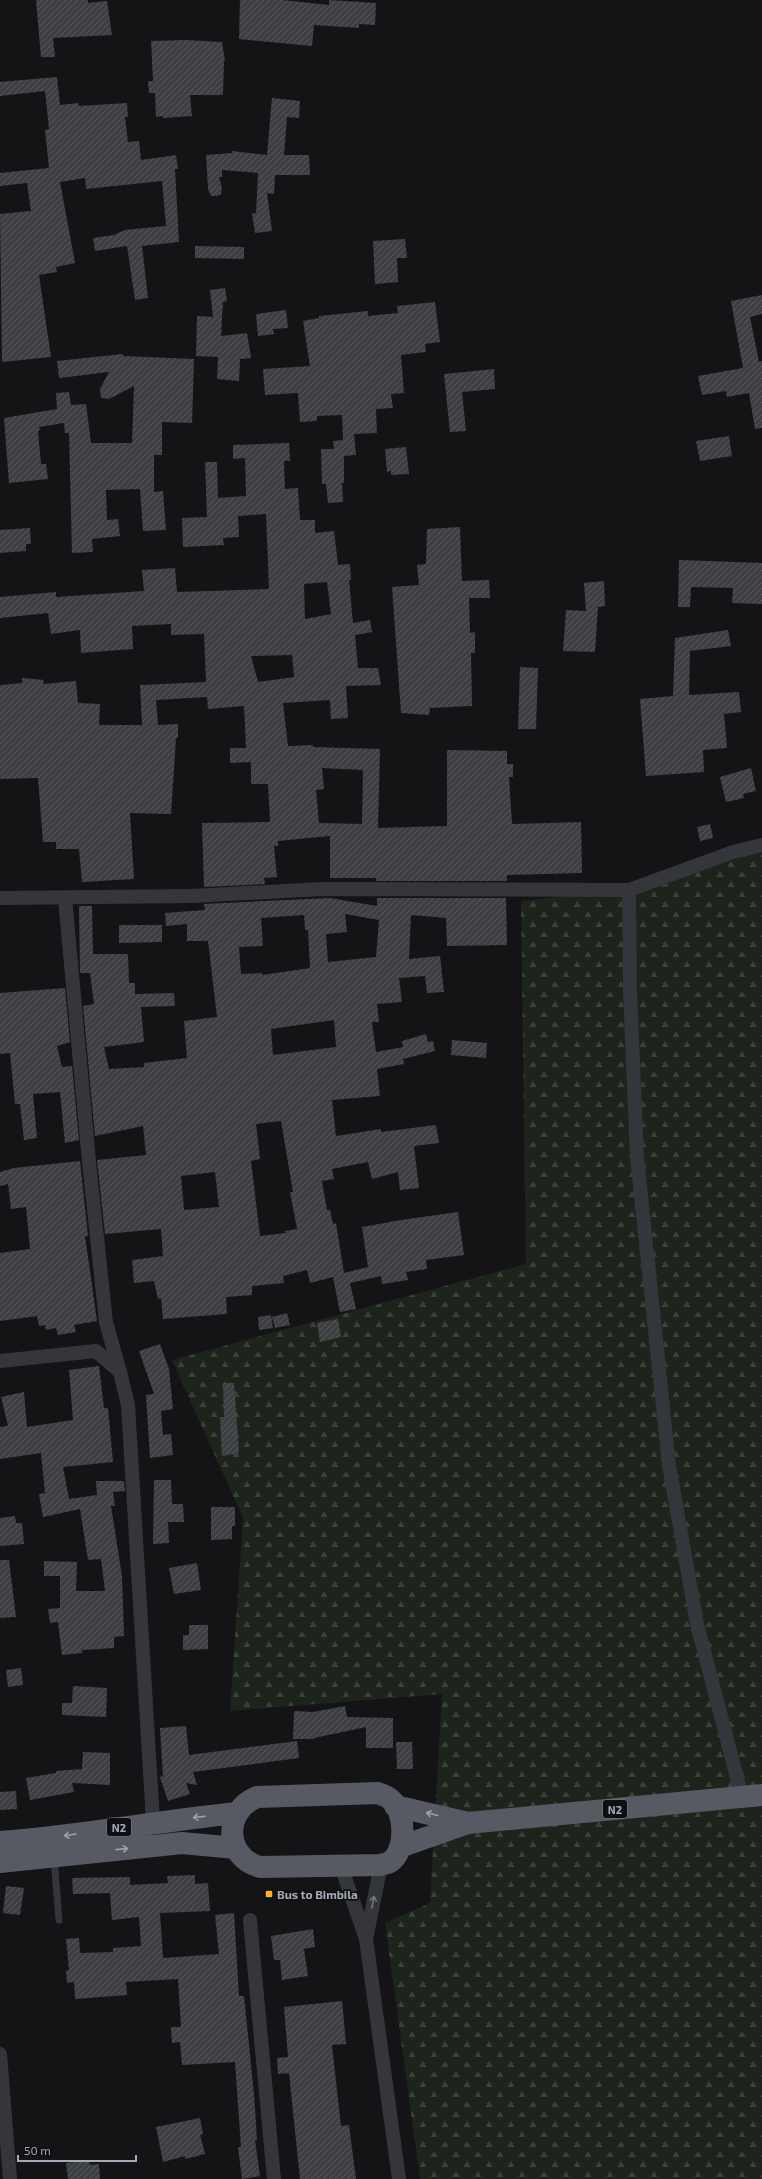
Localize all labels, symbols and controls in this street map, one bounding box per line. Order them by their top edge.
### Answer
road number: N2 [603,1800,627,1818]
one-way arrow [425,1810,438,1818]
one-way arrow [193,1813,206,1821]
road number: N2 [107,1818,131,1836]
one-way arrow [64,1831,77,1839]
one-way arrow [115,1846,128,1853]
place label: Bus to Bimbila [277,1887,358,1901]
marker: Bus to Bimbila [264,1889,274,1899]
one-way arrow [370,1896,378,1909]
scale bar [18,2137,136,2163]
text: 50 m [24,2143,51,2157]

